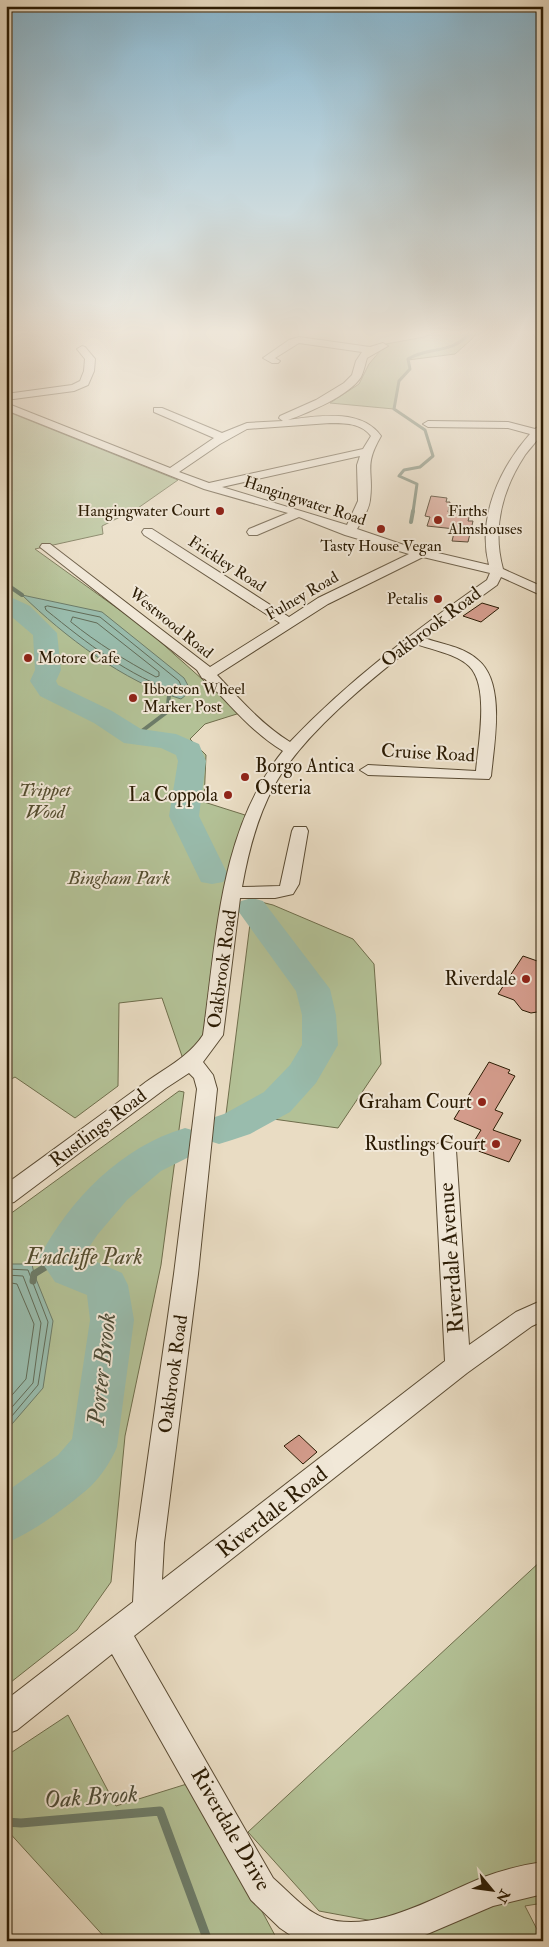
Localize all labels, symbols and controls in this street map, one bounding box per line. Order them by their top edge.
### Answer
street label: Hangingwater Road [241,472,369,530]
place label: Hangingwater Court [77,501,210,521]
place label: Firths Almshouses [447,501,522,539]
marker: Hangingwater Court [214,505,226,517]
marker: Firths Almshouses [432,514,444,526]
marker: Tasty House Vegan [375,523,387,535]
street label: Frickley Road [184,532,270,597]
place label: Tasty House Vegan [320,536,442,556]
street label: Fulney Road [262,567,342,625]
street label: Oakbrook Road [376,581,486,673]
street label: Westwood Road [124,582,217,663]
place label: Petalis [387,589,428,609]
marker: Petalis [432,593,444,605]
place label: Motore Cafe [38,648,120,668]
marker: Motore Cafe [22,652,34,664]
place label: Ibbotson Wheel Marker Post [143,679,245,717]
marker: Ibbotson Wheel Marker Post [127,692,139,704]
street label: Cruise Road [380,739,476,767]
place label: Borgo Antica Osteria [255,754,355,800]
marker: Borgo Antica Osteria [239,771,251,783]
park label: Trippet Wood [19,778,73,824]
place label: La Coppola [128,783,218,808]
marker: La Coppola [222,789,234,801]
park label: Bingham Park [67,866,171,890]
street label: Oakbrook Road [202,908,242,1030]
place label: Riverdale [445,967,516,991]
marker: Riverdale [520,973,532,985]
street label: Rustlings Road [45,1083,152,1172]
place label: Graham Court [358,1090,472,1114]
marker: Graham Court [476,1096,488,1108]
place label: Rustlings Court [364,1132,486,1156]
marker: Rustlings Court [490,1138,502,1150]
street label: Riverdale Avenue [432,1182,470,1334]
park label: Endcliffe Park [23,1243,143,1271]
water label: Porter Brook [81,1311,123,1428]
street label: Oakbrook Road [153,1313,193,1435]
street label: Riverdale Road [211,1460,333,1564]
street label: Riverdale Drive [184,1762,278,1896]
water label: Oak Brook [43,1778,139,1816]
north arrow [466,1864,516,1914]
text: N [492,1886,514,1906]

